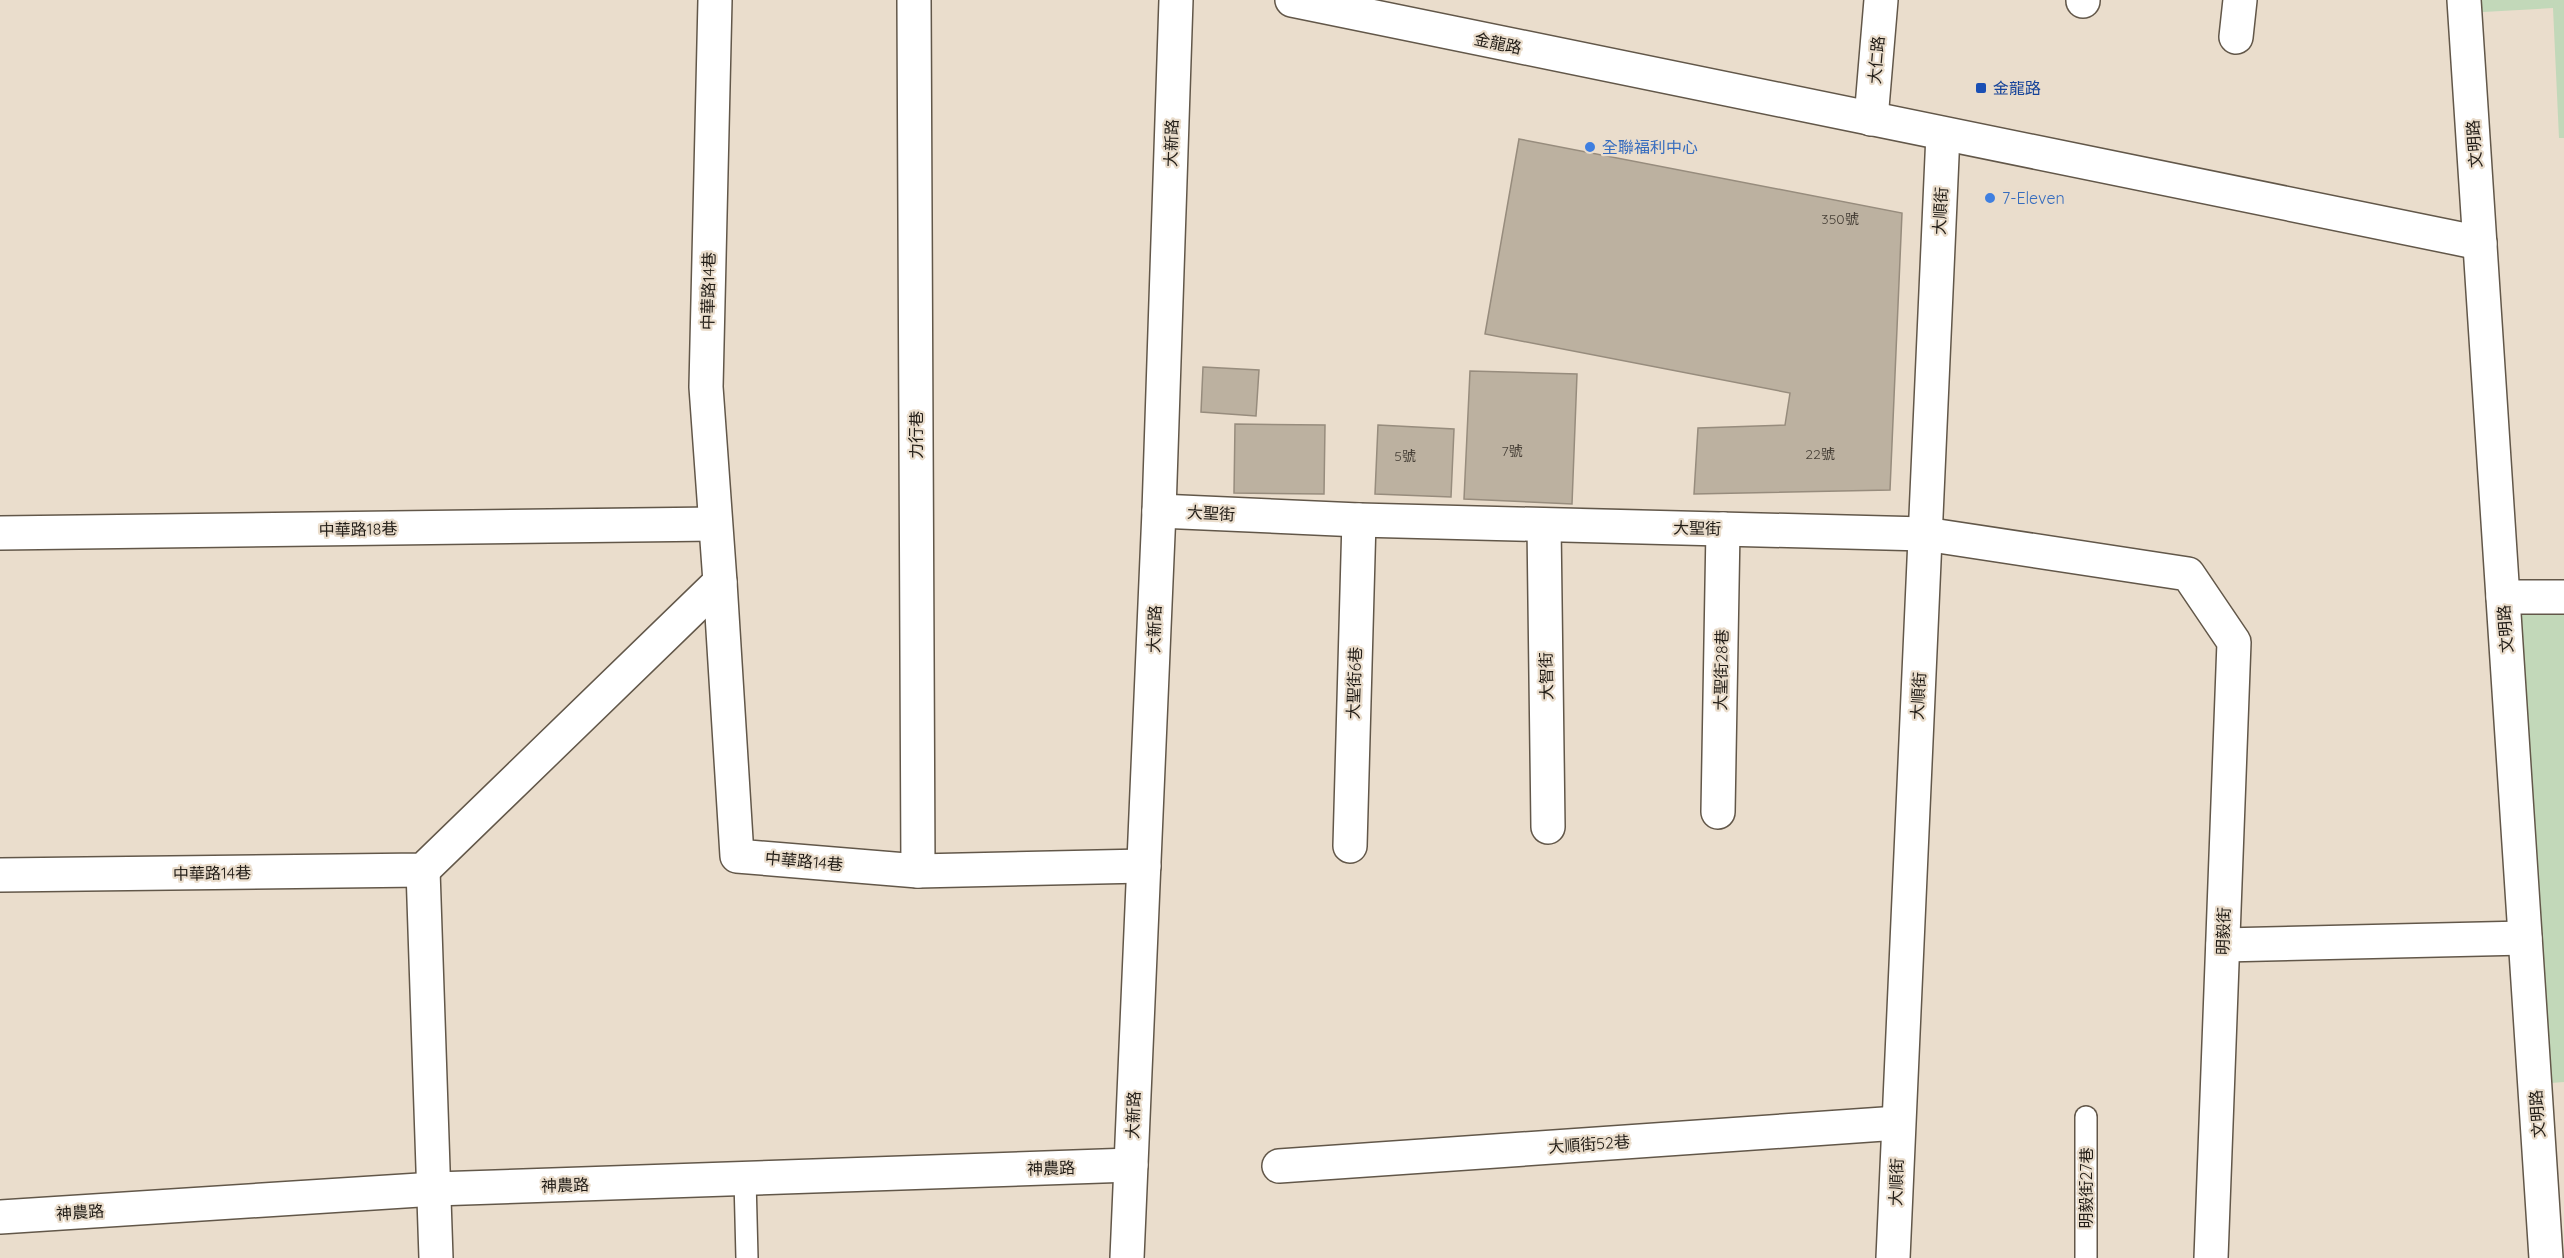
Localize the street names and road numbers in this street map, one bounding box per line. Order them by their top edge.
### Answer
street label: 金龍路 [1472,28,1524,58]
street label: 大仁路 [1864,35,1888,85]
street label: 大新路 [1160,119,1182,167]
street label: 文明路 [2462,119,2486,169]
street label: 大順街 [1929,187,1951,235]
street label: 中華路14巷 [697,252,719,330]
street label: 力行巷 [906,411,926,459]
street label: 大聖街 [1187,502,1235,524]
street label: 中華路18巷 [319,518,397,540]
street label: 大聖街 [1673,518,1721,538]
street label: 文明路 [2493,604,2517,654]
street label: 大新路 [1143,605,1165,653]
street label: 大聖街28巷 [1710,629,1732,711]
street label: 大聖街6巷 [1343,646,1365,720]
street label: 大智街 [1536,652,1556,700]
street label: 大順街 [1907,672,1929,720]
street label: 中華路14巷 [764,848,844,874]
street label: 中華路14巷 [173,862,251,884]
street label: 明毅街 [2212,907,2234,955]
street label: 文明路 [2525,1089,2549,1139]
street label: 大新路 [1122,1091,1144,1139]
street label: 大順街52巷 [1548,1131,1630,1157]
street label: 明毅街27巷 [2076,1148,2096,1228]
street label: 神農路 [1027,1157,1075,1179]
street label: 大順街 [1885,1158,1907,1206]
street label: 神農路 [541,1174,589,1196]
street label: 神農路 [55,1200,105,1224]

